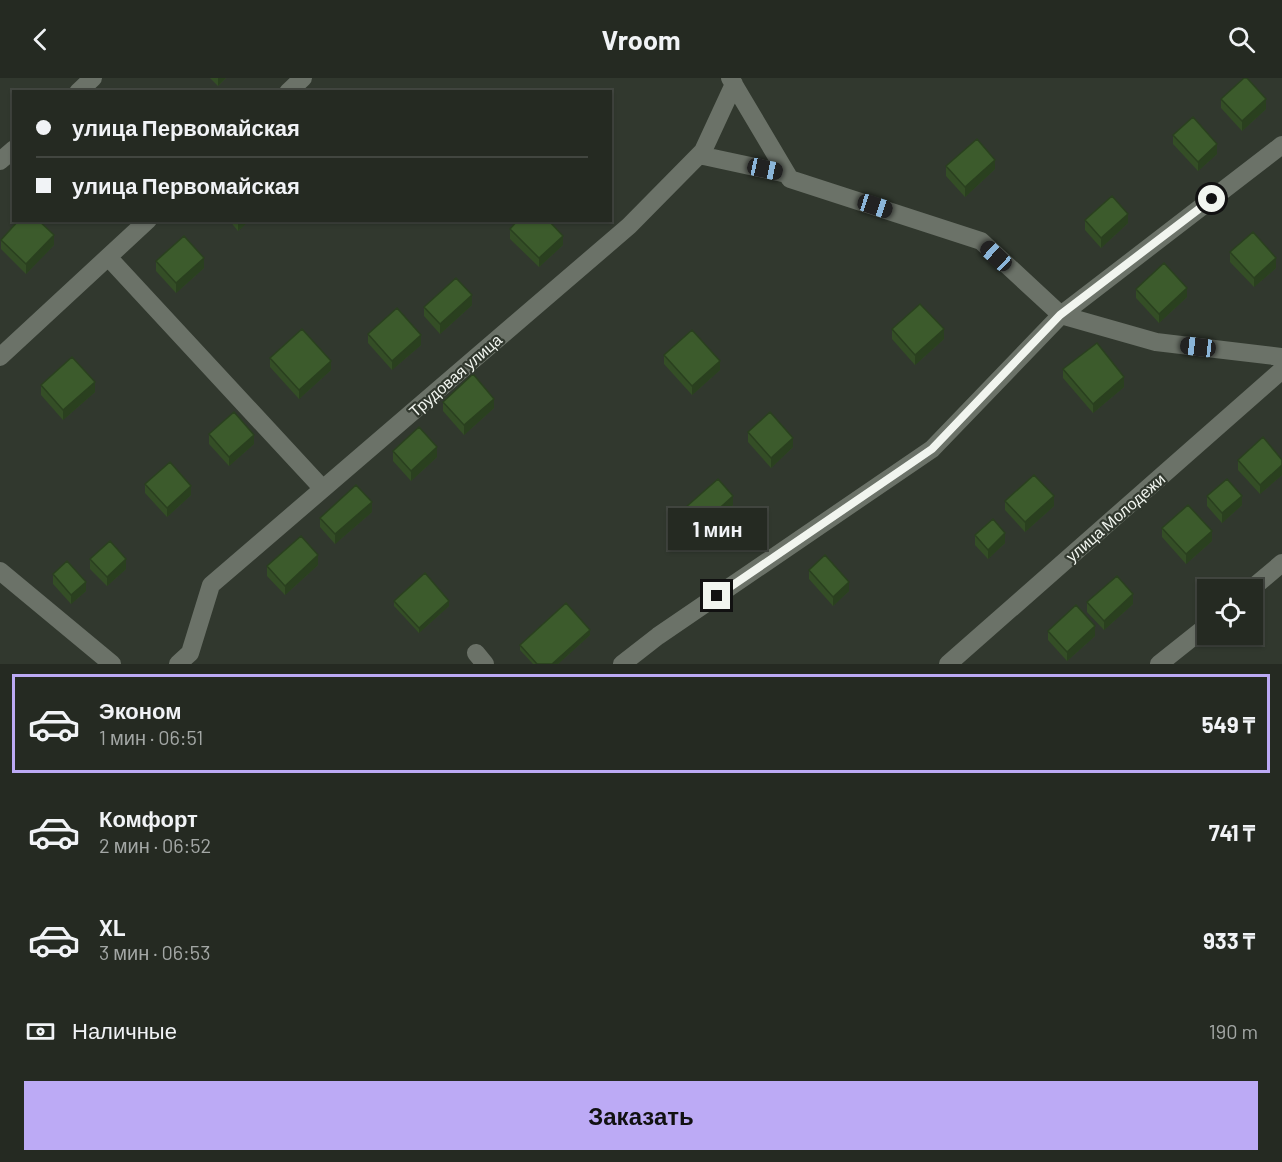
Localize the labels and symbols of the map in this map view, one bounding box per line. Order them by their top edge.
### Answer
car [746,156,784,182]
route start [1198,185,1225,212]
car [855,192,895,220]
car [977,237,1015,275]
street label: Трудовая улица [405,330,505,420]
car [1179,336,1217,358]
street label: улица Молодежи [1062,469,1168,565]
callout: 1 мин [668,509,766,551]
route end [703,582,730,609]

